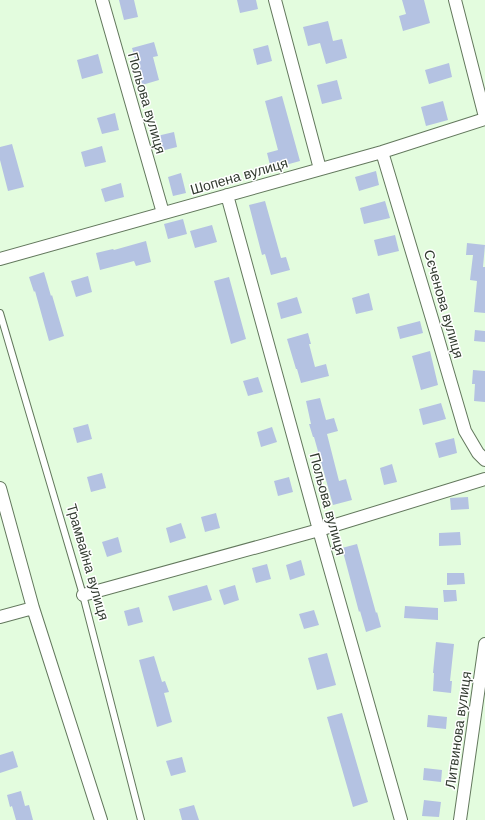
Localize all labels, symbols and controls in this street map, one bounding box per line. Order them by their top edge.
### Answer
street label: Польова вулиця [124,50,170,156]
street label: Шопена вулиця [188,153,290,199]
street label: Сєченова вулиця [420,248,468,360]
street label: Польова вулиця [306,451,350,557]
street label: Трамвайна вулиця [63,502,113,622]
street label: Литвинова вулиця [441,670,475,790]

